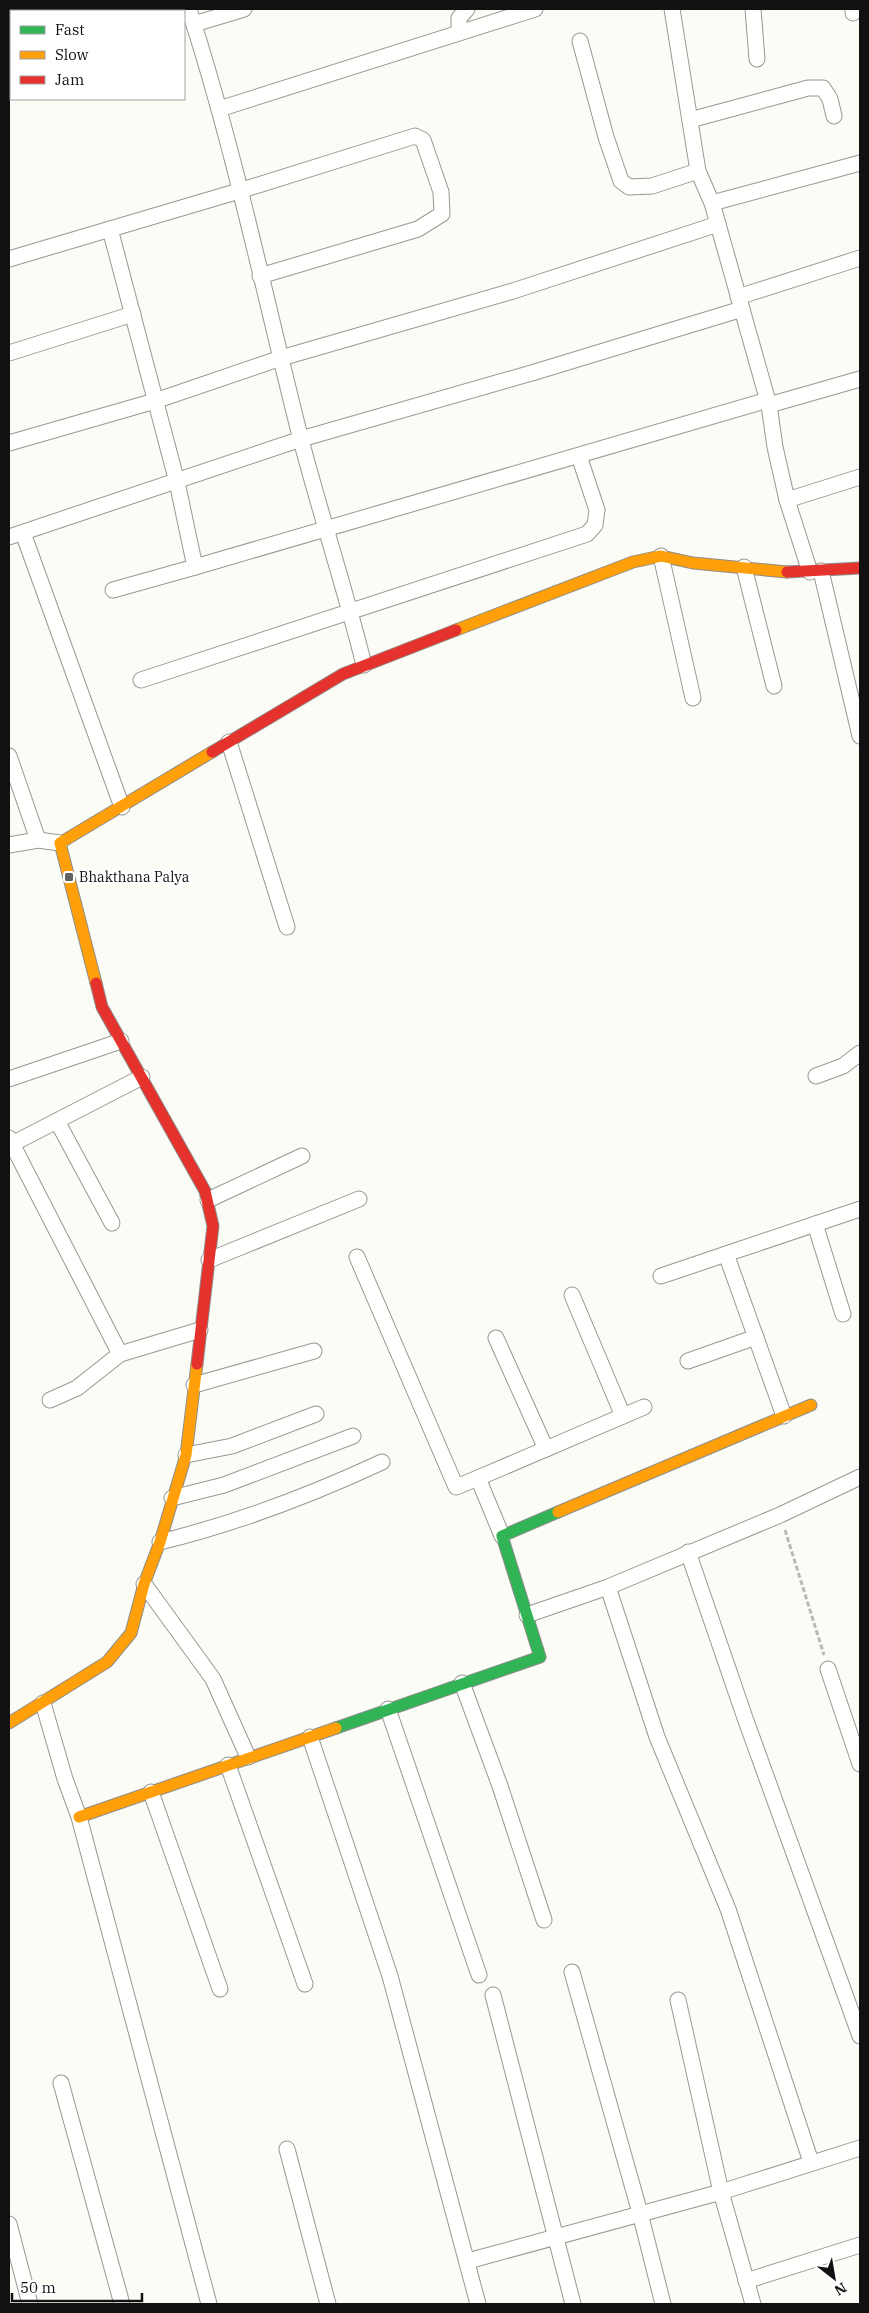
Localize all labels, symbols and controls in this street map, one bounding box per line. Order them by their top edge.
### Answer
legend [10,10,185,100]
text: Fast [55,20,85,39]
text: Slow [55,45,89,64]
text: Jam [55,70,84,89]
place label: Bhakthana Palya [79,868,190,886]
marker: Bhakthana Palya [63,871,75,883]
north arrow [809,2253,859,2303]
scale bar [12,2270,142,2302]
text: 50 m [20,2278,56,2297]
text: N [831,2279,850,2300]

